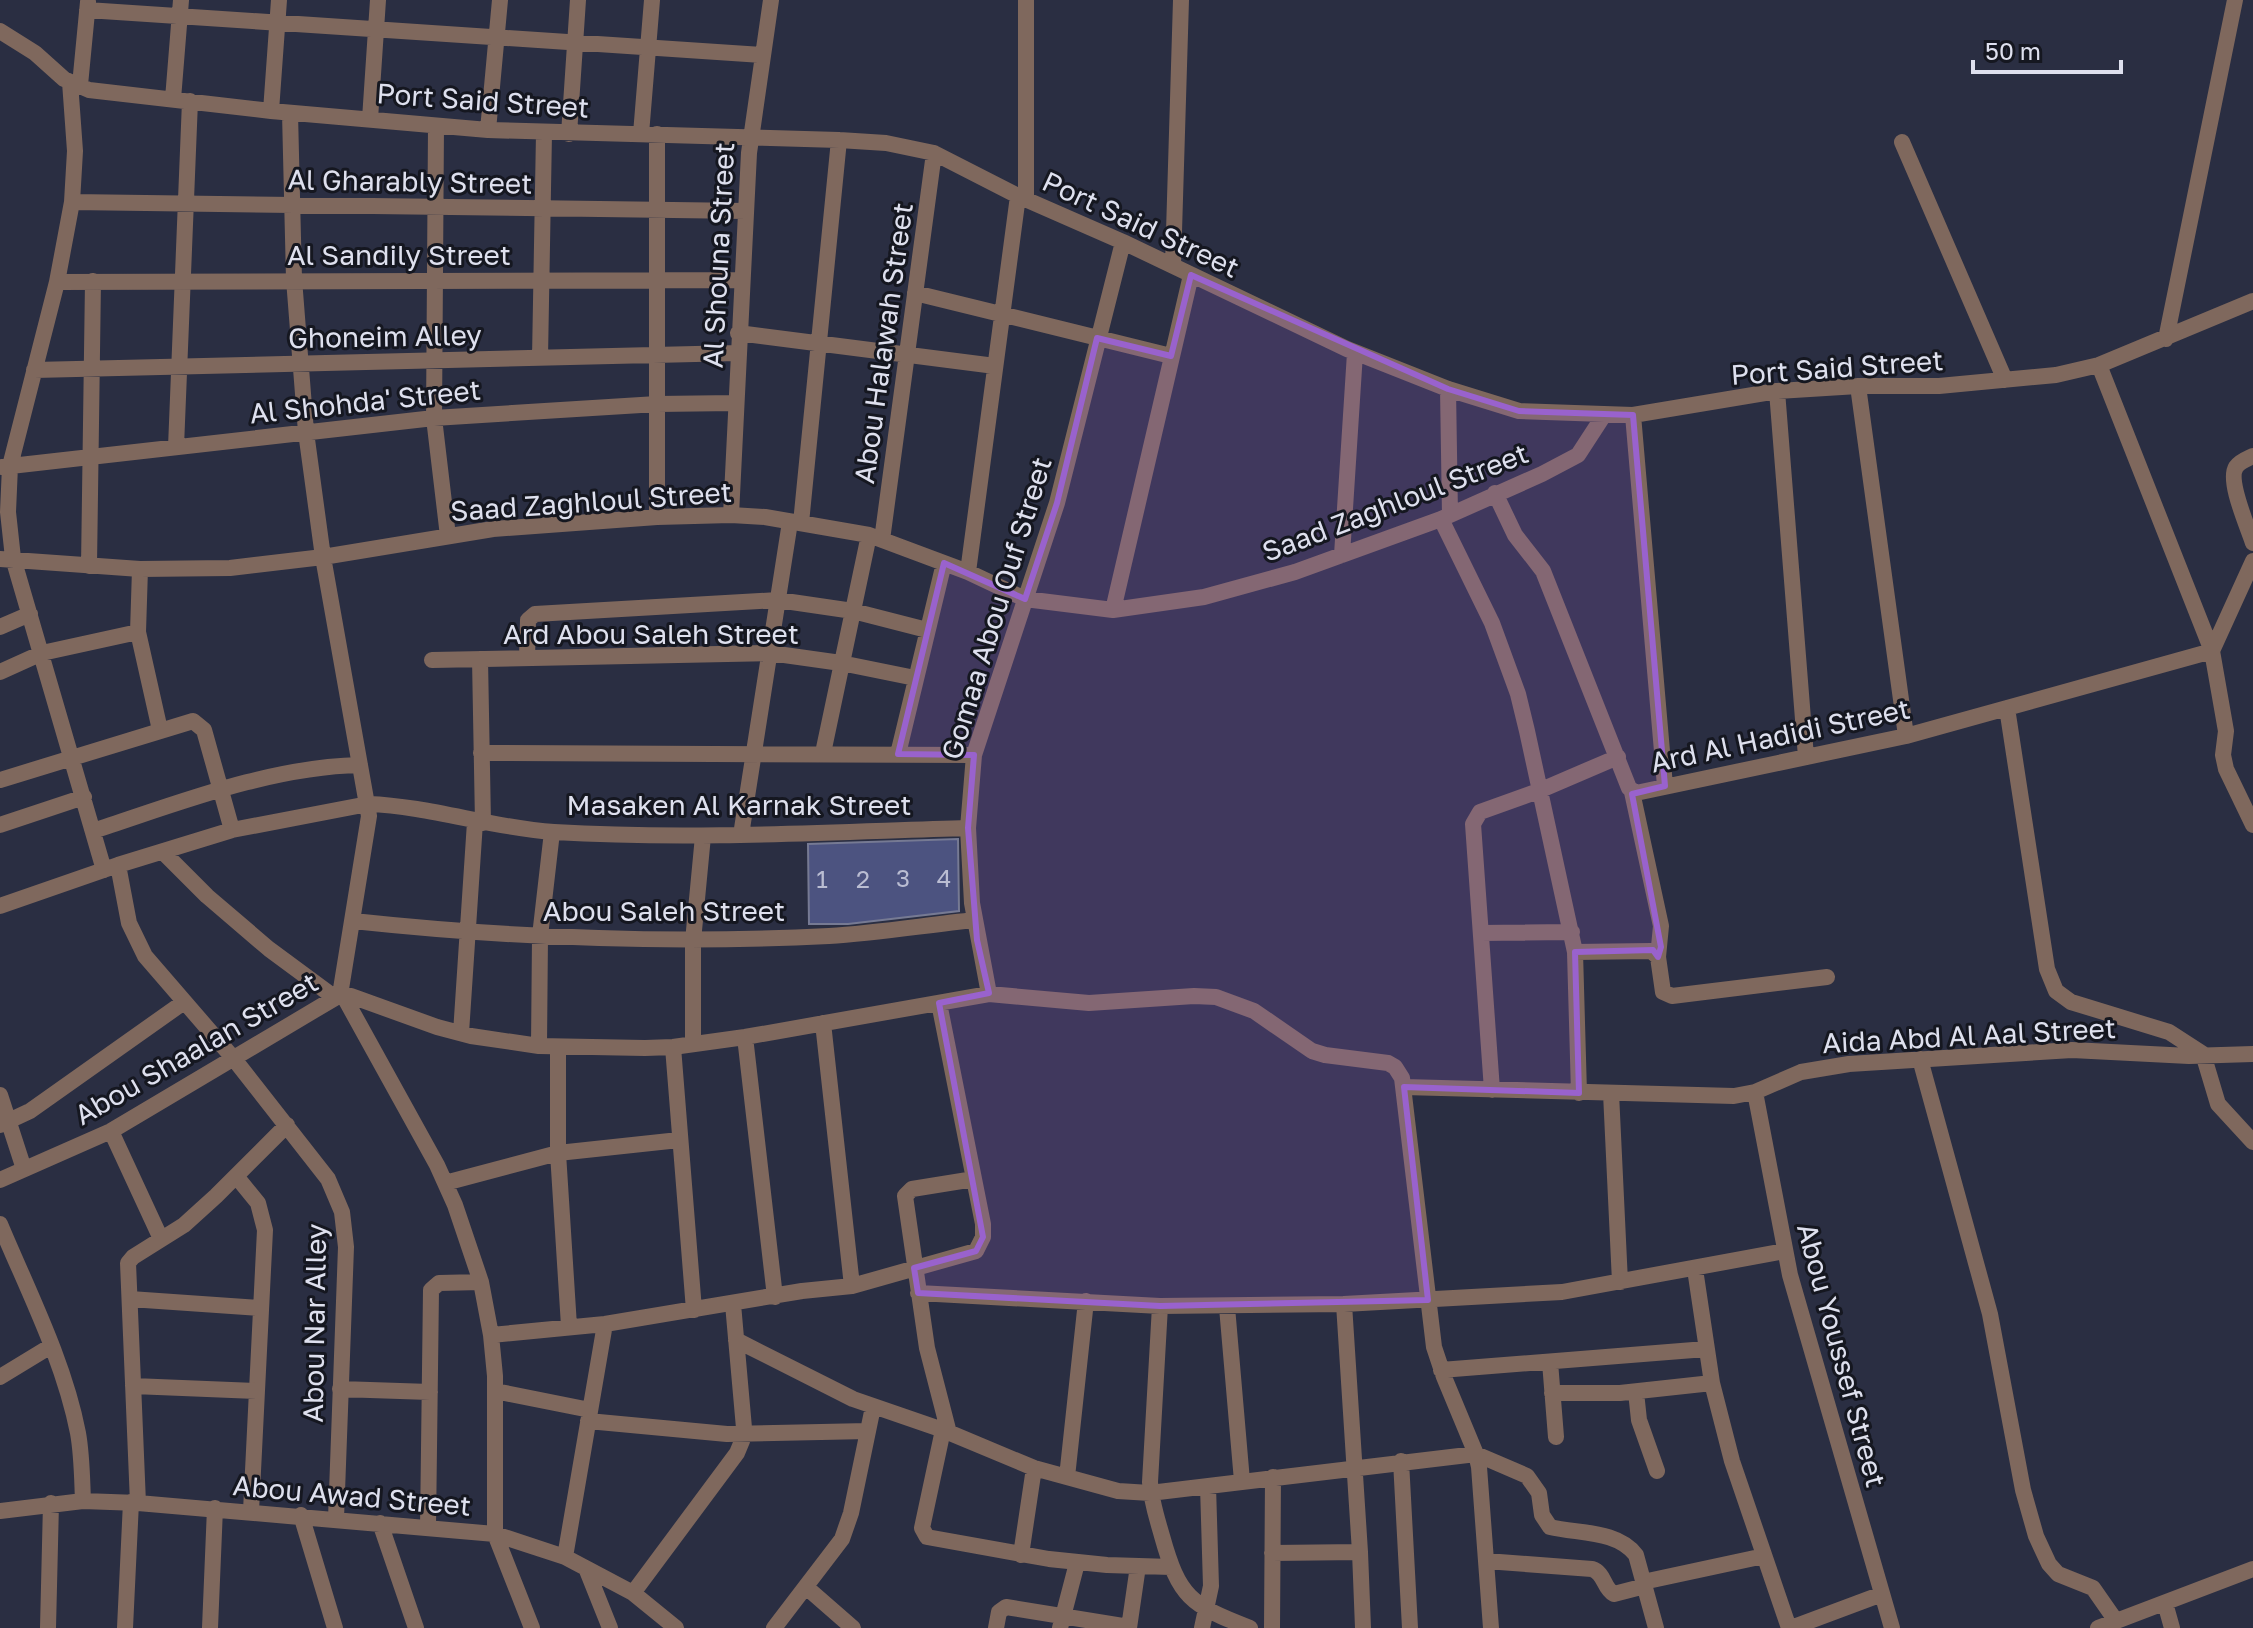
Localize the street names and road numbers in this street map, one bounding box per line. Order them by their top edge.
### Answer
street label: Port Said Street [376,76,590,124]
street label: Al Shouna Street [696,141,740,369]
street label: Al Gharably Street [287,162,533,200]
street label: Port Said Street [1038,164,1244,284]
street label: Abou Halawah Street [847,200,919,486]
street label: Al Sandily Street [287,238,511,271]
street label: Ghoneim Alley [288,318,482,354]
street label: Port Said Street [1730,343,1944,391]
street label: Al Shohda' Street [248,372,482,430]
street label: Saad Zaghloul Street [1257,436,1533,568]
street label: Gomaa Abou Ouf Street [934,453,1058,763]
street label: Saad Zaghloul Street [449,475,733,527]
street label: Ard Abou Saleh Street [503,617,799,650]
street label: Ard Al Hadidi Street [1647,691,1913,779]
street label: Masaken Al Karnak Street [567,788,911,821]
street label: Abou Saleh Street [543,894,785,927]
street label: Abou Shaalan Street [69,965,323,1131]
street label: Aida Abd Al Aal Street [1821,1011,2117,1059]
street label: Abou Youssef Street [1791,1219,1893,1491]
street label: Abou Nar Alley [296,1223,332,1423]
street label: Abou Awad Street [231,1468,473,1522]

